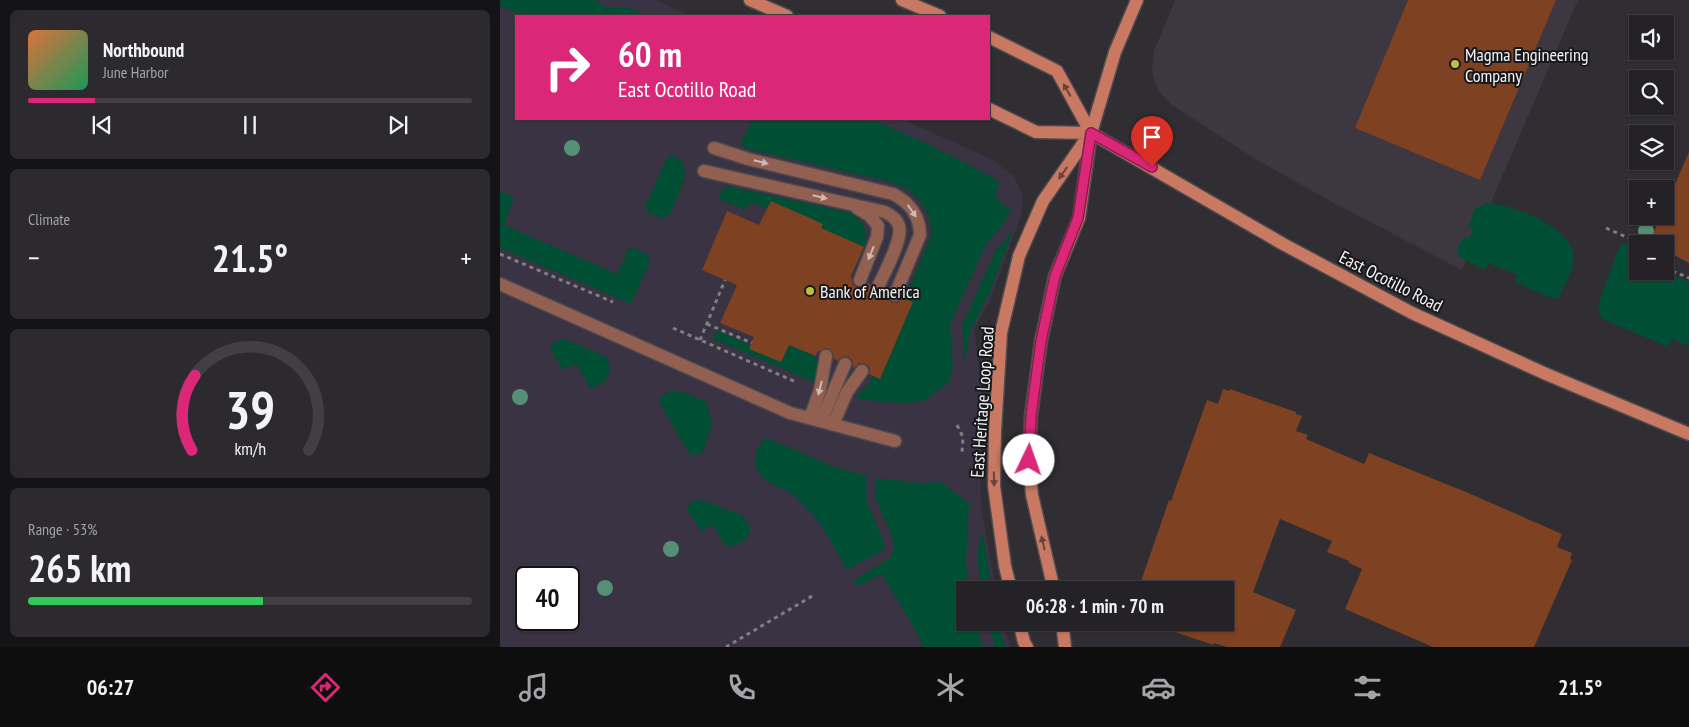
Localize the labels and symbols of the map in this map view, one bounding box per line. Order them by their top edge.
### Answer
place label: Magma Engineering Company [1465,43,1589,87]
marker: Magma Engineering Company [1449,58,1461,70]
one-way arrow [1063,84,1072,97]
pin [1131,116,1173,167]
one-way arrow [753,158,768,166]
one-way arrow [1058,166,1068,180]
one-way arrow [813,193,828,201]
one-way arrow [907,204,917,218]
street label: East Ocotillo Road [1335,245,1447,317]
one-way arrow [867,246,875,261]
place label: Bank of America [820,280,920,303]
marker: Bank of America [804,285,816,297]
street label: East Heritage Loop Road [965,326,999,478]
one-way arrow [816,380,824,395]
position arrow [1002,433,1054,485]
one-way arrow [990,472,998,488]
one-way arrow [1039,535,1047,550]
speed limit sign: 40 [515,566,580,631]

